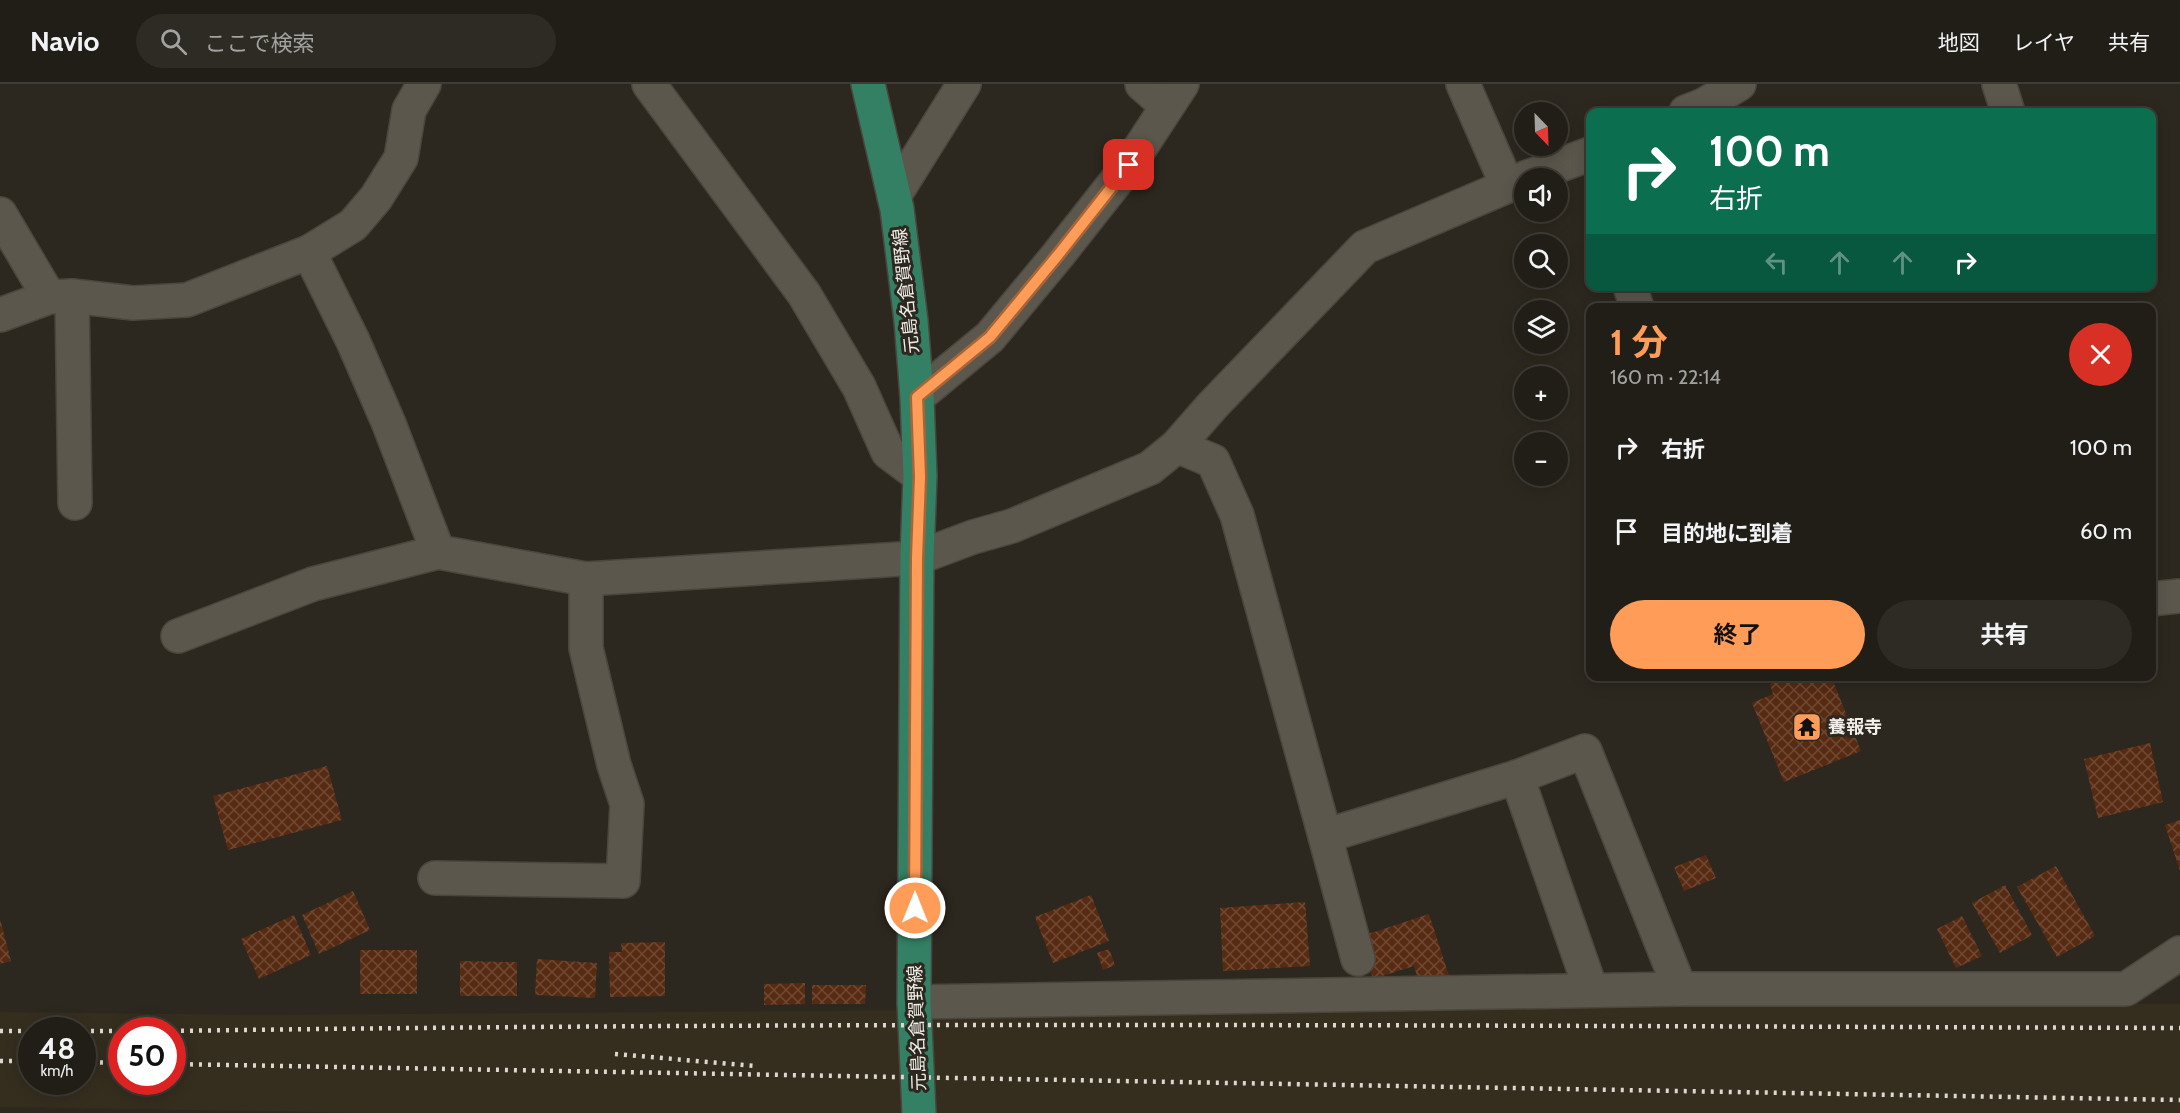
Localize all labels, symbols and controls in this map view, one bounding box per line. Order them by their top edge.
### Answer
search box [136,14,556,68]
text: Navio [30,24,100,58]
icon: search [157,25,190,58]
text: ここで検索 [205,30,315,57]
text: 地図 [1938,30,1980,55]
text: レイヤ [2013,30,2075,55]
text: 共有 [2108,30,2150,55]
north arrow [1514,102,1568,156]
map controls [1514,102,1568,486]
text: 100 m [1709,125,1830,177]
icon: right [1610,132,1688,210]
pin [1103,139,1154,190]
icon: arrive [1112,148,1145,181]
button: sound [1514,168,1568,222]
text: 右折 [1709,182,1763,215]
street label: 元島名倉賀野線 [888,227,924,355]
button: search [1514,234,1568,288]
icon: left [1760,246,1793,279]
icon: ahead [1823,246,1856,279]
icon: ahead [1886,246,1919,279]
icon: right [1949,246,1982,279]
button: layers [1514,300,1568,354]
text: 1 分 [1610,320,1667,364]
button: close [2069,323,2132,386]
text: 160 m · 22:14 [1610,365,1721,389]
button: + [1514,366,1568,420]
icon: right [1610,431,1643,464]
button: − [1514,432,1568,486]
text: 100 m [2070,434,2132,461]
text: 右折 [1661,436,1705,463]
icon: arrive [1610,515,1643,548]
text: 60 m [2080,518,2132,545]
text: 目的地に到着 [1661,520,1793,547]
button: 終了 [1610,600,1865,669]
button: 共有 [1877,600,2132,669]
temple icon: 養報寺 [1791,711,1823,743]
place label: 養報寺 [1828,716,1882,738]
position arrow [883,876,947,940]
street label: 元島名倉賀野線 [904,965,930,1091]
speed limit sign: 50 [108,1017,186,1095]
text: 48 [39,1030,75,1067]
text: km/h [41,1062,73,1080]

